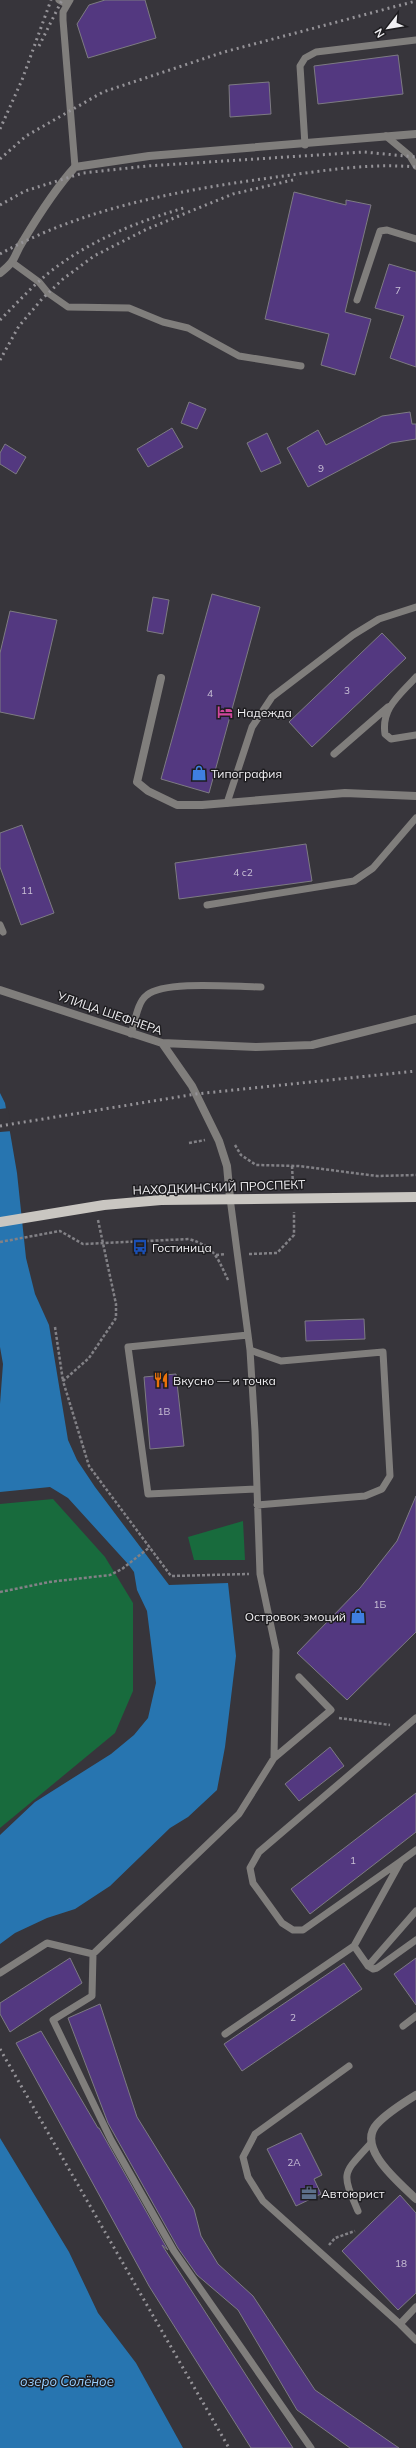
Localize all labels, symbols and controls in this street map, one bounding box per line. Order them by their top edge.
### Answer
north arrow [368,8,408,48]
text: N [371,26,388,40]
house number: 7 [395,284,401,297]
house number: 9 [318,462,324,475]
house number: 3 [344,684,350,697]
house number: 4 [207,687,213,700]
hotel icon: Надежда [216,703,234,721]
place label: Надежда [237,705,292,720]
shop icon: Типография [190,764,208,782]
place label: Типография [211,766,282,781]
house number: 4 с2 [233,866,253,879]
house number: 11 [21,884,33,897]
street label: УЛИЦА ШЕФНЕРА [55,988,165,1038]
street label: НАХОДКИНСКИЙ ПРОСПЕКТ [132,1176,306,1198]
bus stop icon: Гостиница [131,1238,149,1256]
place label: Гостиница [152,1240,212,1255]
restaurant icon: Вкусно — и точка [152,1371,170,1389]
place label: Вкусно — и точка [173,1373,276,1388]
house number: 1В [158,1405,171,1418]
house number: 1Б [374,1598,387,1611]
shop icon: Островок эмоций [349,1607,367,1625]
place label: Островок эмоций [245,1609,346,1624]
house number: 1 [350,1854,356,1867]
house number: 2 [290,2011,296,2024]
house number: 2А [287,2156,301,2169]
office icon: Автоюрист [300,2184,318,2202]
place label: Автоюрист [321,2186,385,2201]
house number: 18 [395,2257,407,2270]
water label: озеро Солёное [20,2373,114,2389]

